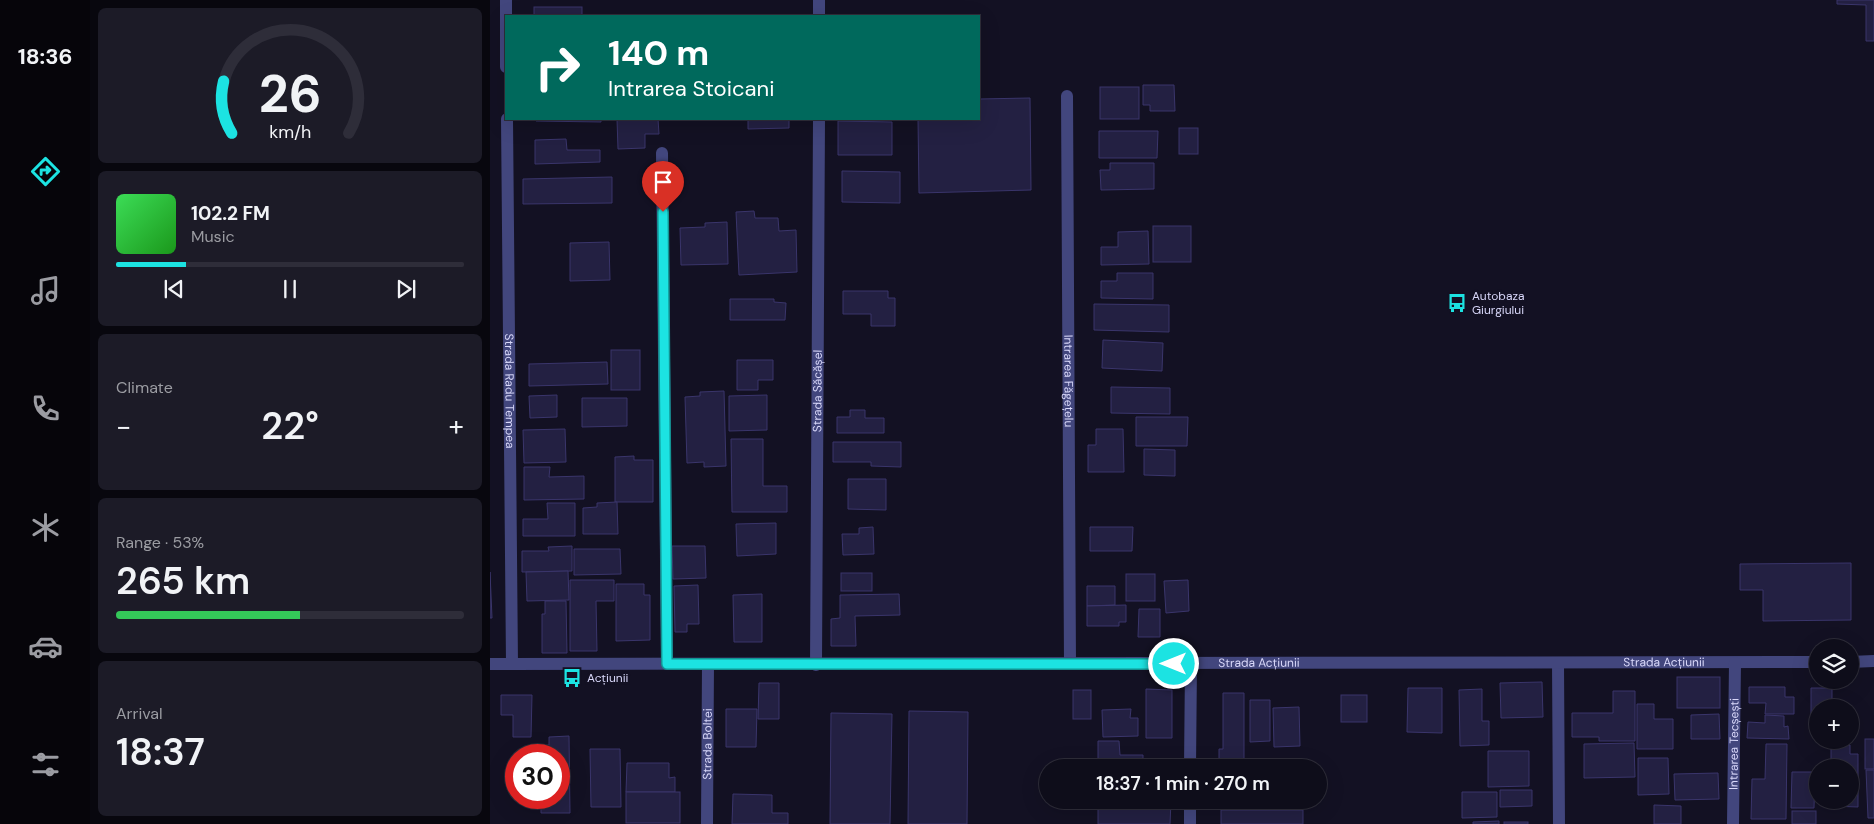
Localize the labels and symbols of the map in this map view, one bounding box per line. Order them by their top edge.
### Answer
pin [642,161,684,212]
place label: Autobaza Giurgiului [1472,288,1524,318]
bus stop icon: Autobaza Giurgiului [1446,292,1468,314]
street label: Strada Radu Tempea [501,333,518,449]
street label: Intrarea Făgețelu [1060,335,1077,428]
street label: Strada Săcășel [809,350,826,432]
position arrow [1147,637,1199,689]
street label: Strada Acțiunii [1623,654,1705,670]
street label: Strada Acțiunii [1218,655,1300,671]
bus stop icon: Acțiunii [561,667,583,689]
place label: Acțiunii [587,670,629,686]
street label: Intrarea Tecșești [1725,698,1743,790]
street label: Strada Boltei [699,708,716,780]
speed limit sign: 30 [505,744,570,809]

